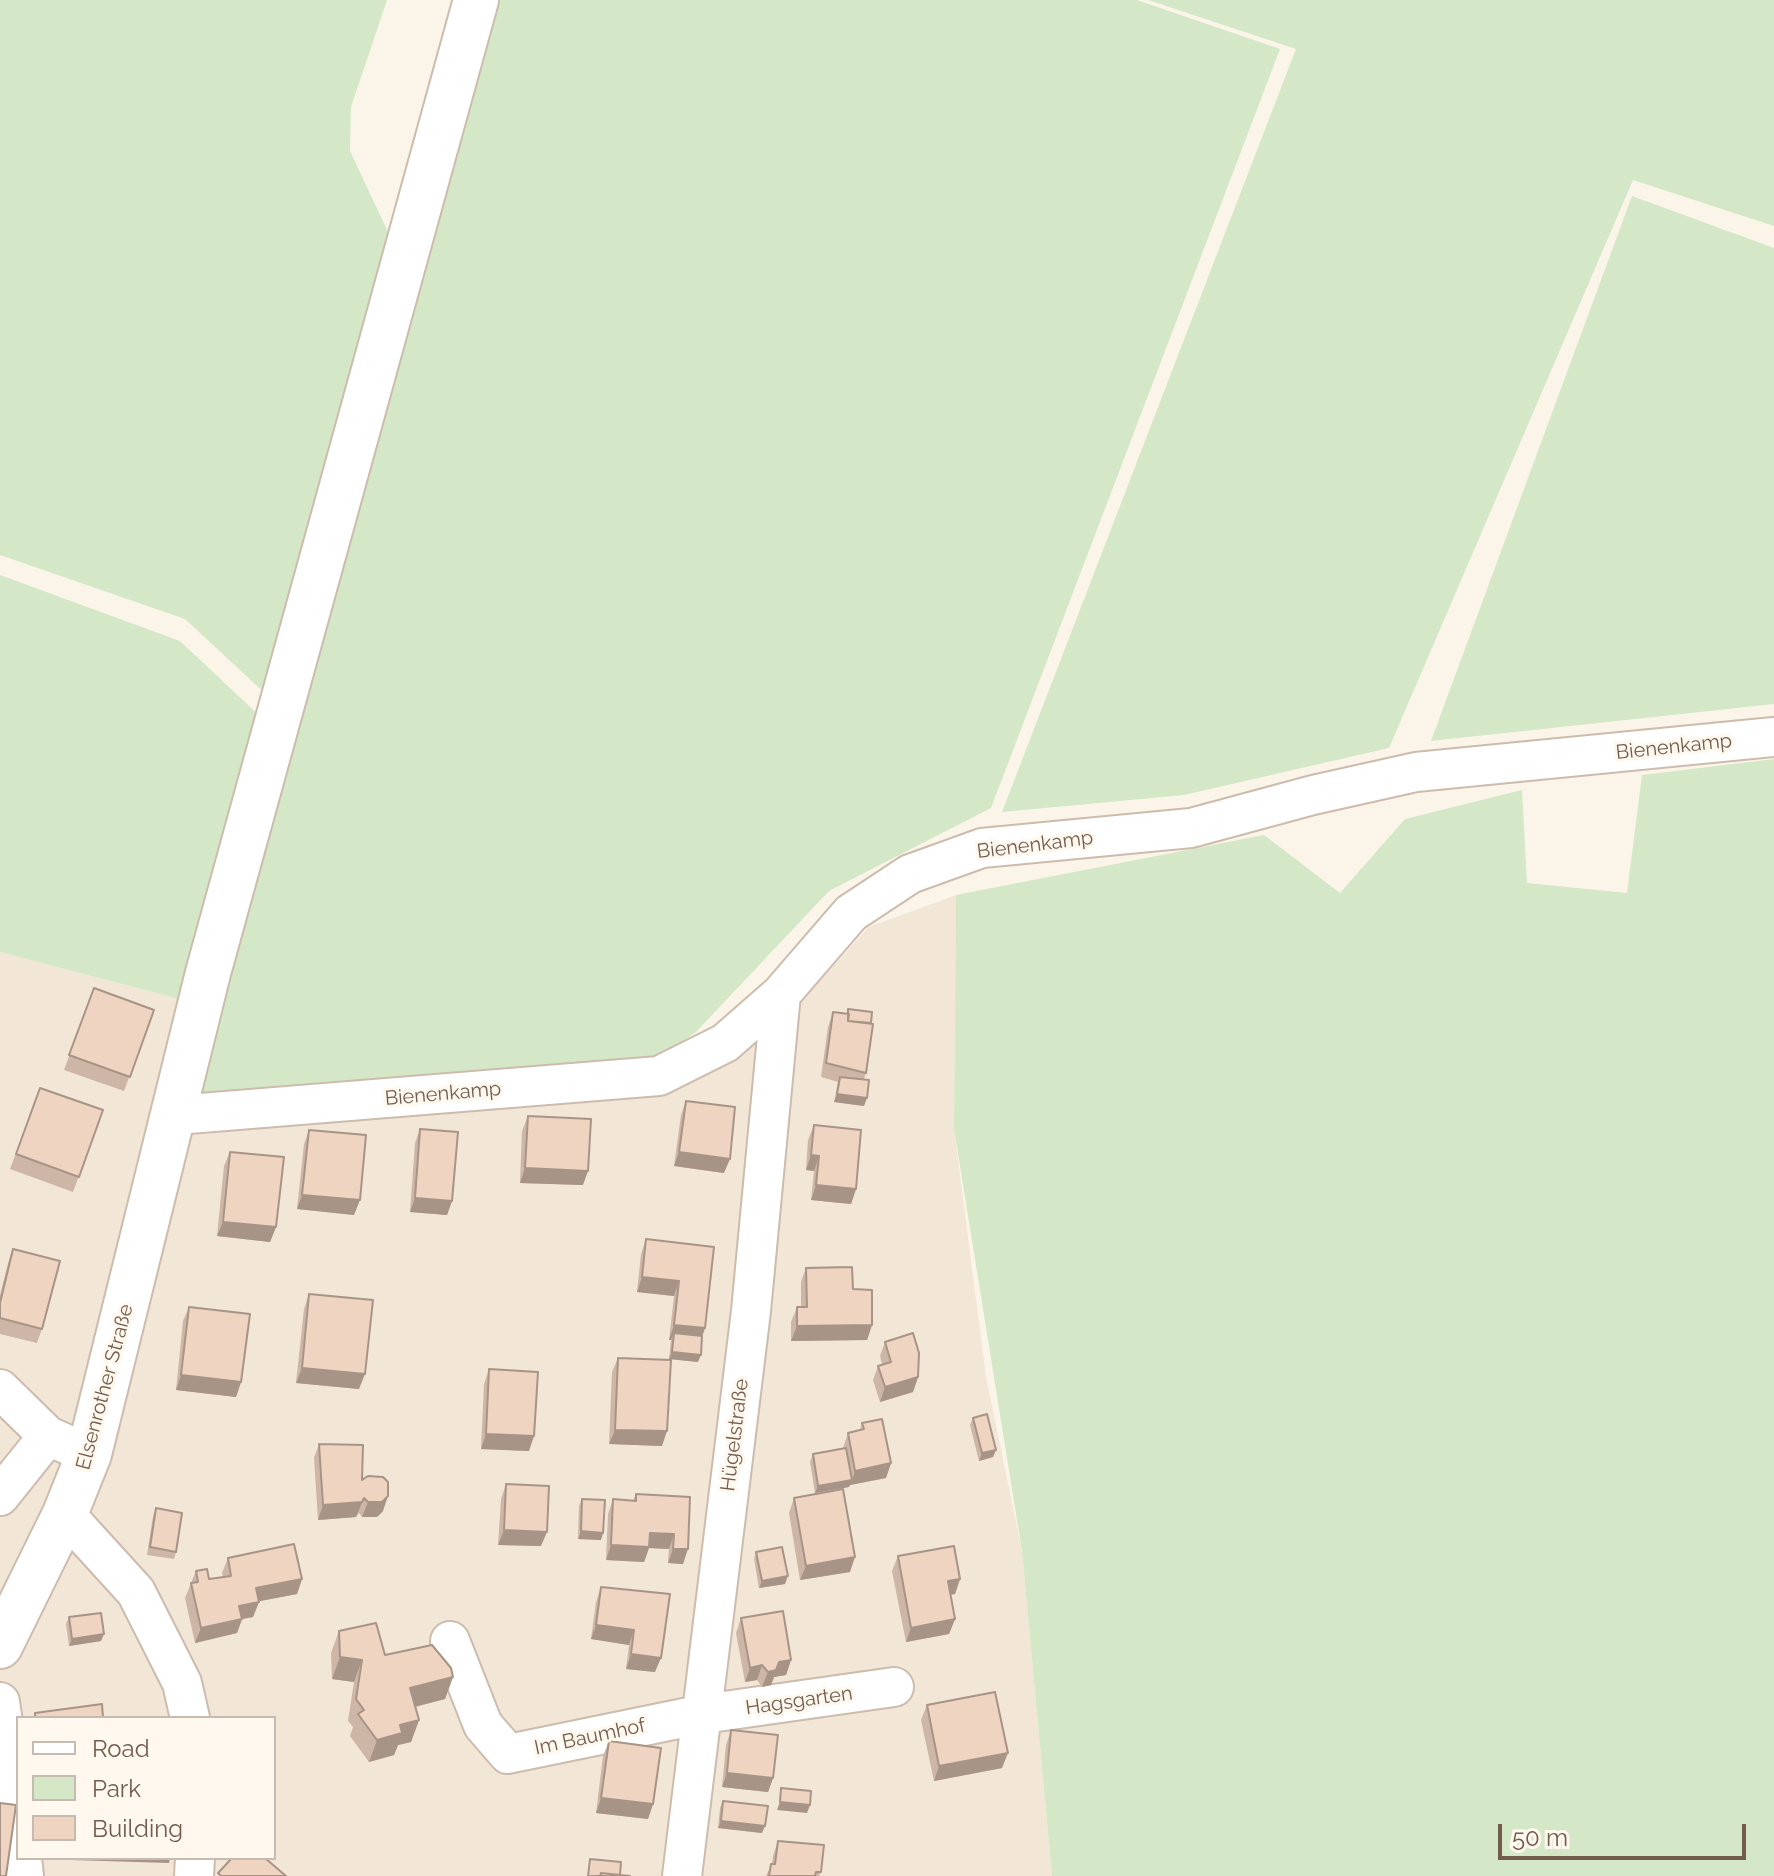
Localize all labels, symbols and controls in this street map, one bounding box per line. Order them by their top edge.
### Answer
street label: Bienenkamp [1615,729,1733,765]
street label: Bienenkamp [976,826,1094,864]
street label: Bienenkamp [384,1077,502,1111]
street label: Elsenrother Straße [71,1301,139,1473]
street label: Hügelstraße [716,1377,754,1493]
street label: Hagsgarten [744,1682,854,1720]
street label: Im Baumhof [532,1714,648,1760]
legend [16,1716,276,1860]
text: Road [92,1734,150,1763]
text: Park [92,1774,141,1803]
scale bar [1502,1808,1750,1858]
text: Building [92,1814,183,1843]
text: 50 m [1512,1823,1568,1852]

